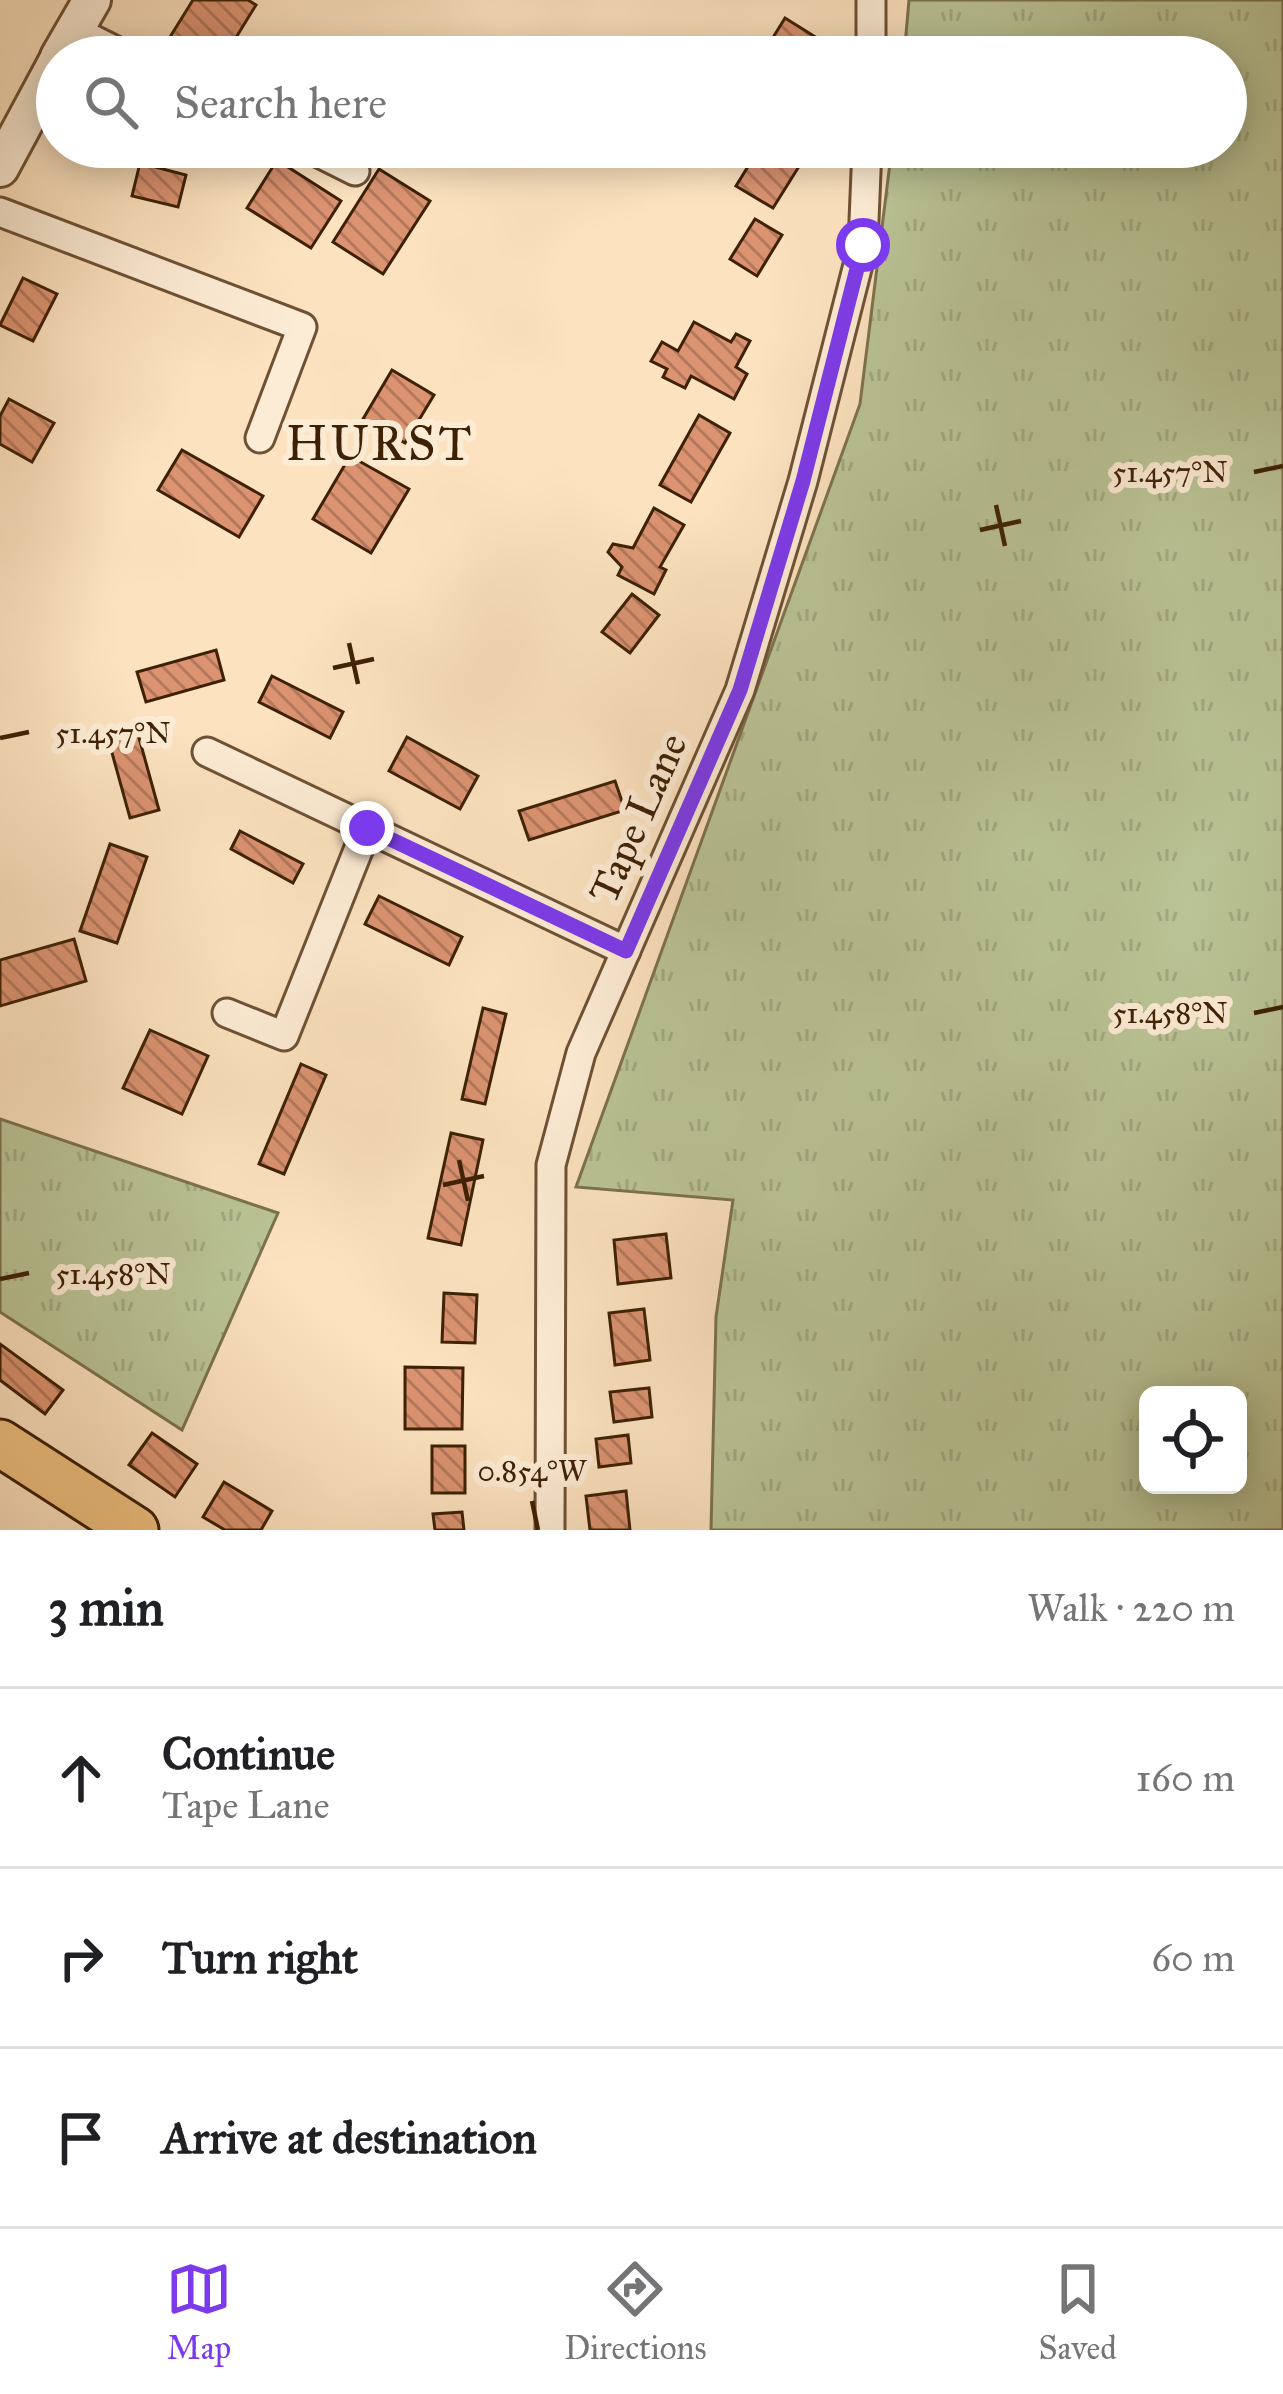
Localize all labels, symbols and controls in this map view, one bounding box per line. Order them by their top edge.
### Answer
search box [36,36,1247,168]
icon: search [78,69,144,135]
text: Search here [174,75,387,130]
route start [836,218,890,272]
district label: HURST [286,414,474,473]
text: 51.457°N [1112,454,1228,490]
text: 51.457°N [55,715,171,751]
street label: Tape Lane [578,725,698,911]
route end [340,801,394,855]
text: 51.458°N [1112,995,1228,1031]
text: 51.458°N [55,1256,171,1292]
map controls [1139,1386,1247,1494]
button: locate [1139,1386,1247,1494]
text: 0.854°W [478,1453,588,1489]
text: 3 min [48,1577,164,1639]
text: Walk · 220 m [1027,1584,1235,1632]
text: Continue [162,1726,335,1781]
icon: ahead [48,1745,114,1811]
text: 160 m [1136,1754,1235,1802]
text: Tape Lane [162,1781,330,1829]
icon: right [48,1925,114,1991]
text: Turn right [162,1930,358,1985]
text: 60 m [1151,1934,1235,1982]
icon: arrive [48,2105,114,2171]
text: Arrive at destination [162,2110,537,2165]
tab: Map [166,2256,232,2368]
tab: Directions [564,2256,706,2368]
tab: Saved [1039,2256,1117,2368]

